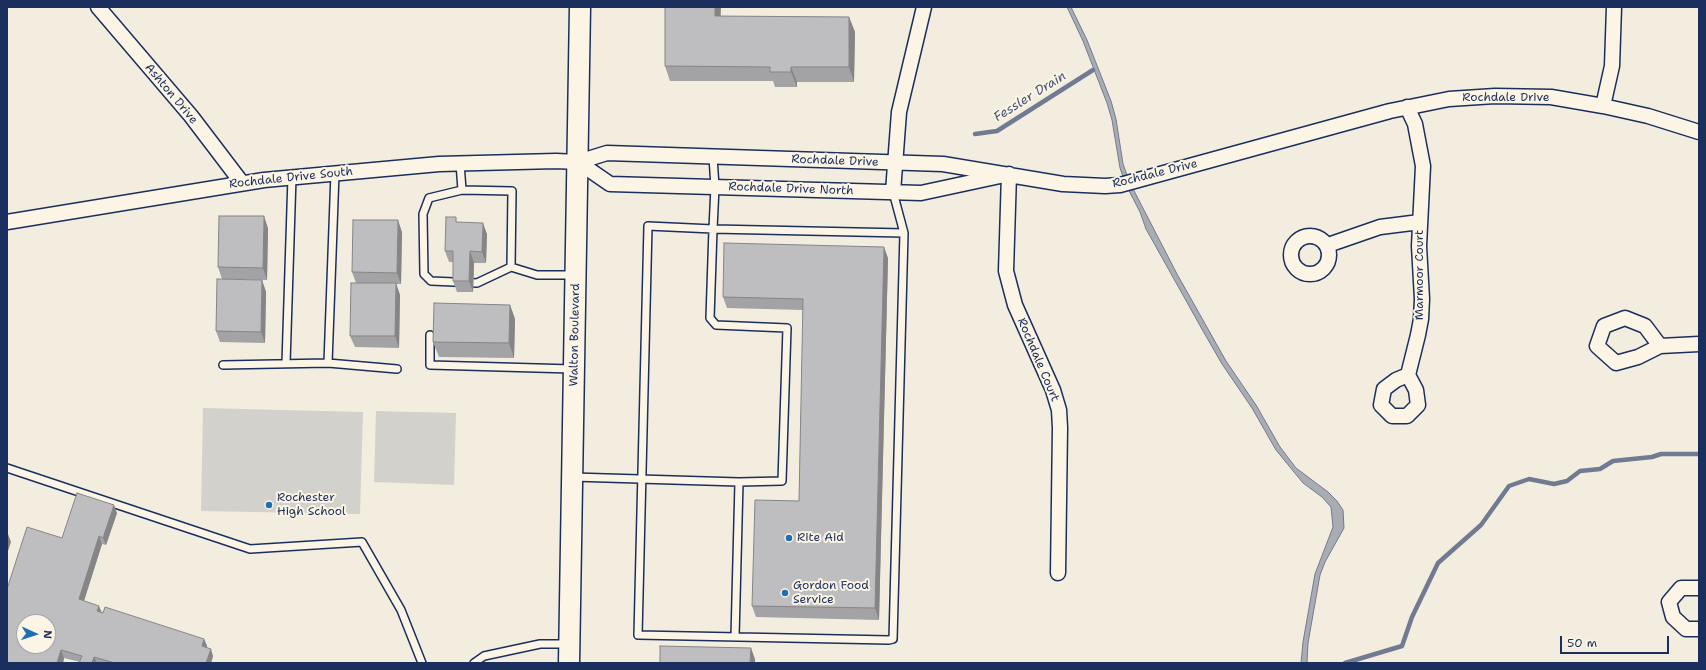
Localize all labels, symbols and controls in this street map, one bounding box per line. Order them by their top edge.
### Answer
street label: Ashton Drive [141,61,201,127]
water label: Fessler Drain [991,69,1069,125]
street label: Rochdale Drive [1462,91,1550,105]
street label: Rochdale Drive [791,152,879,170]
street label: Rochdale Drive [1111,156,1199,192]
street label: Rochdale Drive South [228,164,354,192]
street label: Rochdale Drive North [728,180,854,198]
street label: Marmoor Court [1413,230,1427,320]
street label: Walton Boulevard [567,283,583,387]
street label: Rochdale Court [1014,316,1062,404]
place label: Rochester High School [277,491,346,519]
marker: Rochester High School [264,500,274,510]
place label: Rite Aid [797,531,844,545]
marker: Rite Aid [784,533,794,543]
place label: Gordon Food Service [793,579,869,607]
marker: Gordon Food Service [780,588,790,598]
north arrow [16,614,56,654]
scale bar [1562,628,1671,654]
text: N [40,630,55,639]
text: 50 m [1567,635,1597,651]

